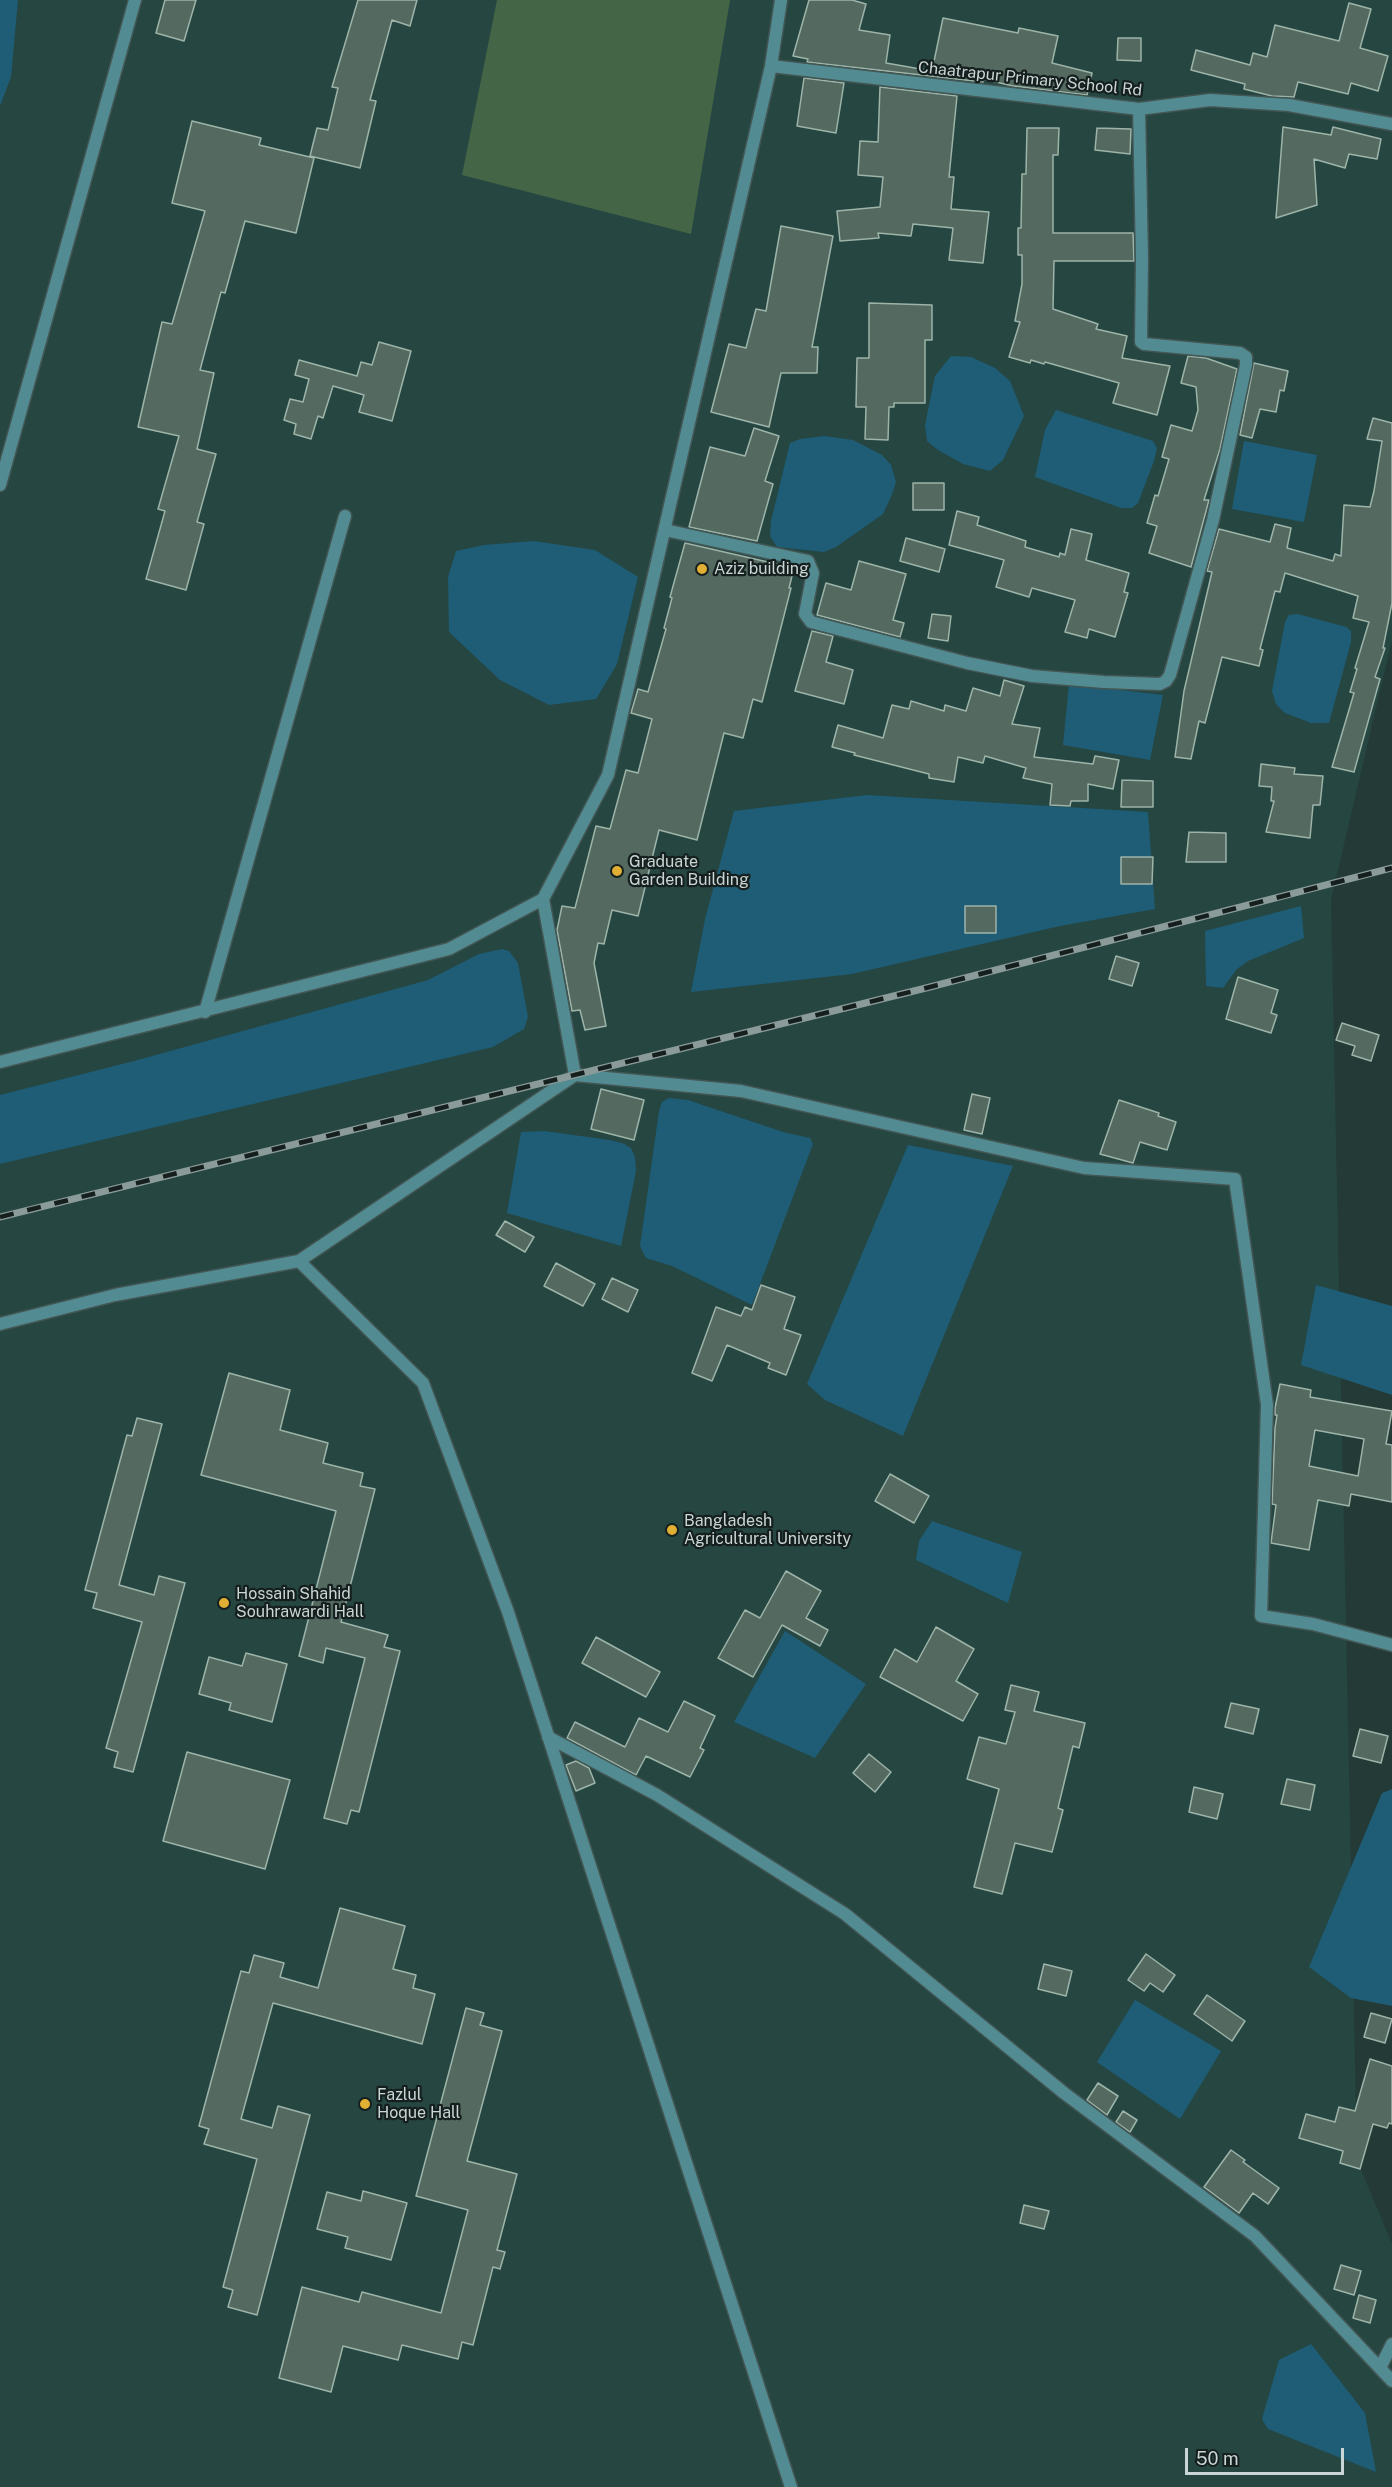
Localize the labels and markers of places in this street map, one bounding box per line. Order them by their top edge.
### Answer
place label: Aziz building [714,559,809,579]
marker: Aziz building [695,562,709,576]
place label: Graduate Garden Building [629,852,749,890]
marker: Graduate Garden Building [610,864,624,878]
place label: Bangladesh Agricultural University [684,1511,851,1549]
marker: Bangladesh Agricultural University [665,1523,679,1537]
place label: Hossain Shahid Souhrawardi Hall [236,1584,364,1622]
marker: Hossain Shahid Souhrawardi Hall [217,1596,231,1610]
place label: Fazlul Hoque Hall [377,2085,460,2123]
marker: Fazlul Hoque Hall [358,2097,372,2111]

